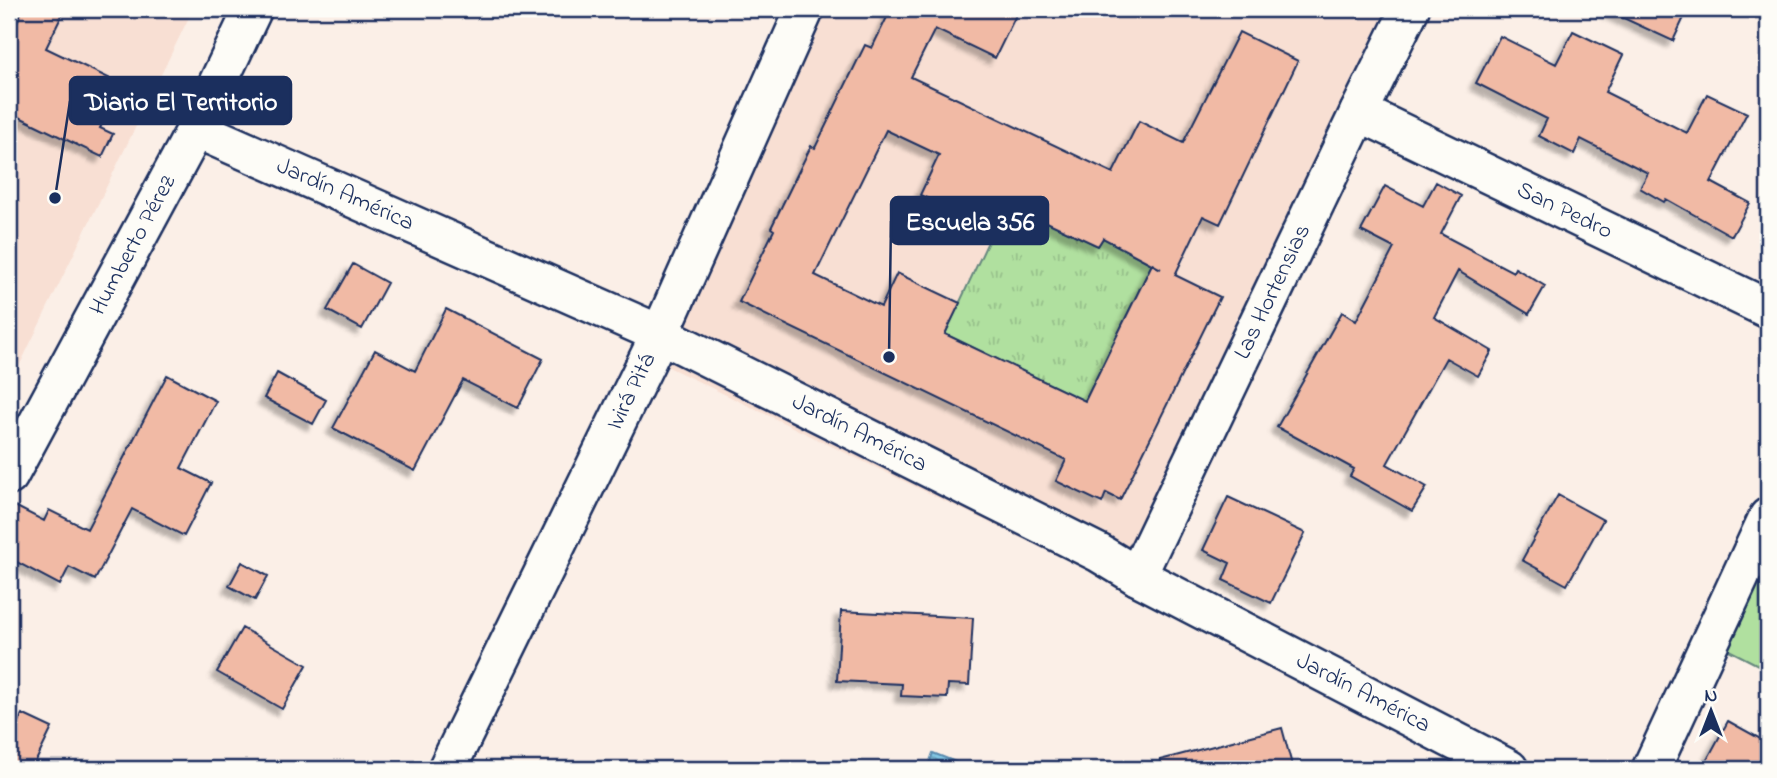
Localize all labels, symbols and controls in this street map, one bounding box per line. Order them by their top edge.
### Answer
callout: Diario El Territorio [70,77,291,124]
text: Diario El Territorio [83,85,278,123]
street label: Jardín América [271,149,420,241]
street label: Humberto Pérez [81,168,186,322]
street label: San Pedro [1510,173,1618,249]
callout: Escuela 356 [891,197,1048,244]
text: Escuela 356 [906,205,1035,243]
street label: Las Hortensias [1226,218,1320,365]
street label: Ivirá Pitá [598,347,665,436]
street label: Jardín América [786,385,933,482]
street label: Jardín América [1290,644,1437,743]
north arrow [1676,676,1746,746]
text: N [1705,683,1718,710]

